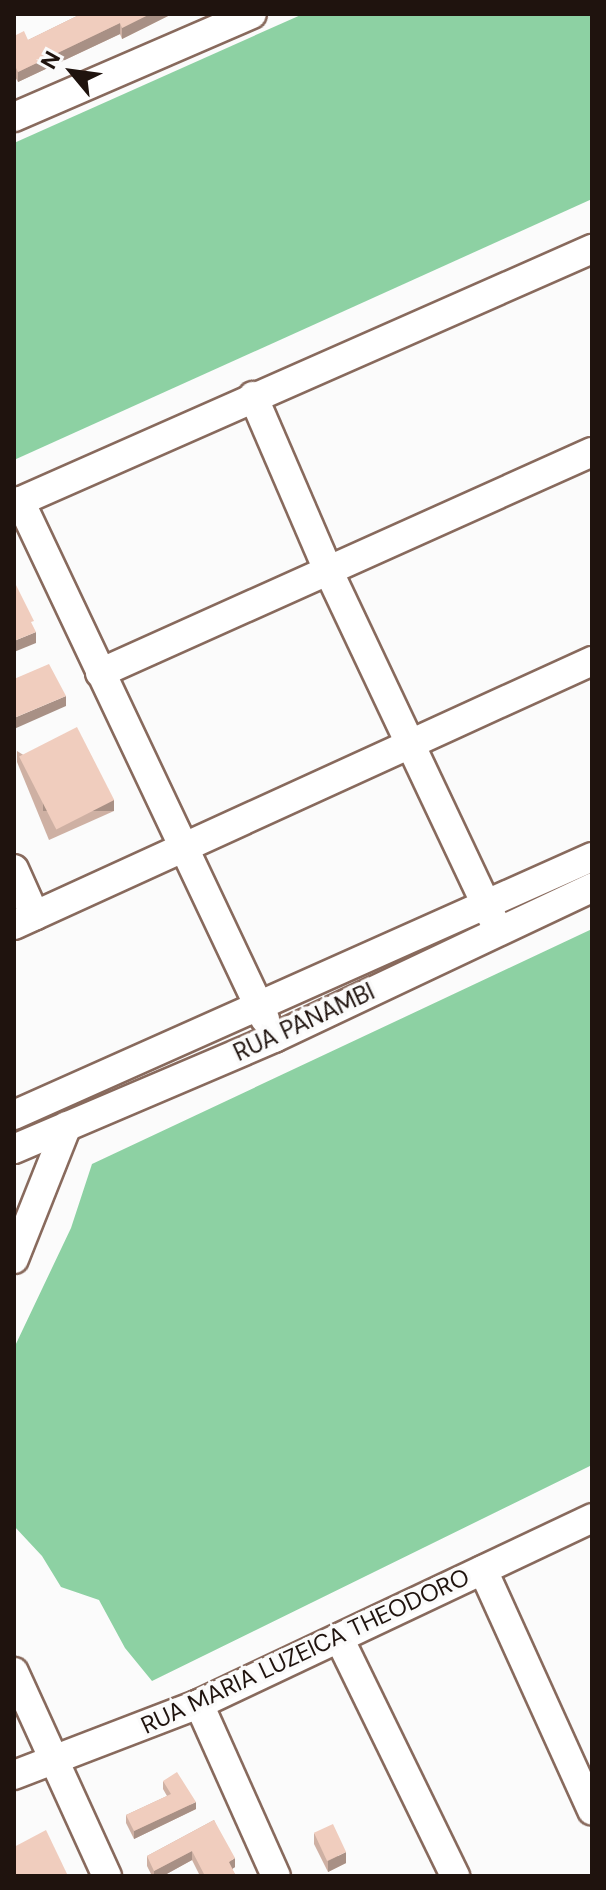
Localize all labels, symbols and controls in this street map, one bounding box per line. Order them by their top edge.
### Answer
north arrow [32,32,112,112]
text: N [34,46,67,74]
street label: RUA PANAMBI [229,977,379,1067]
street label: RUA MARIA LUZEICA THEODORO [136,1562,474,1740]

